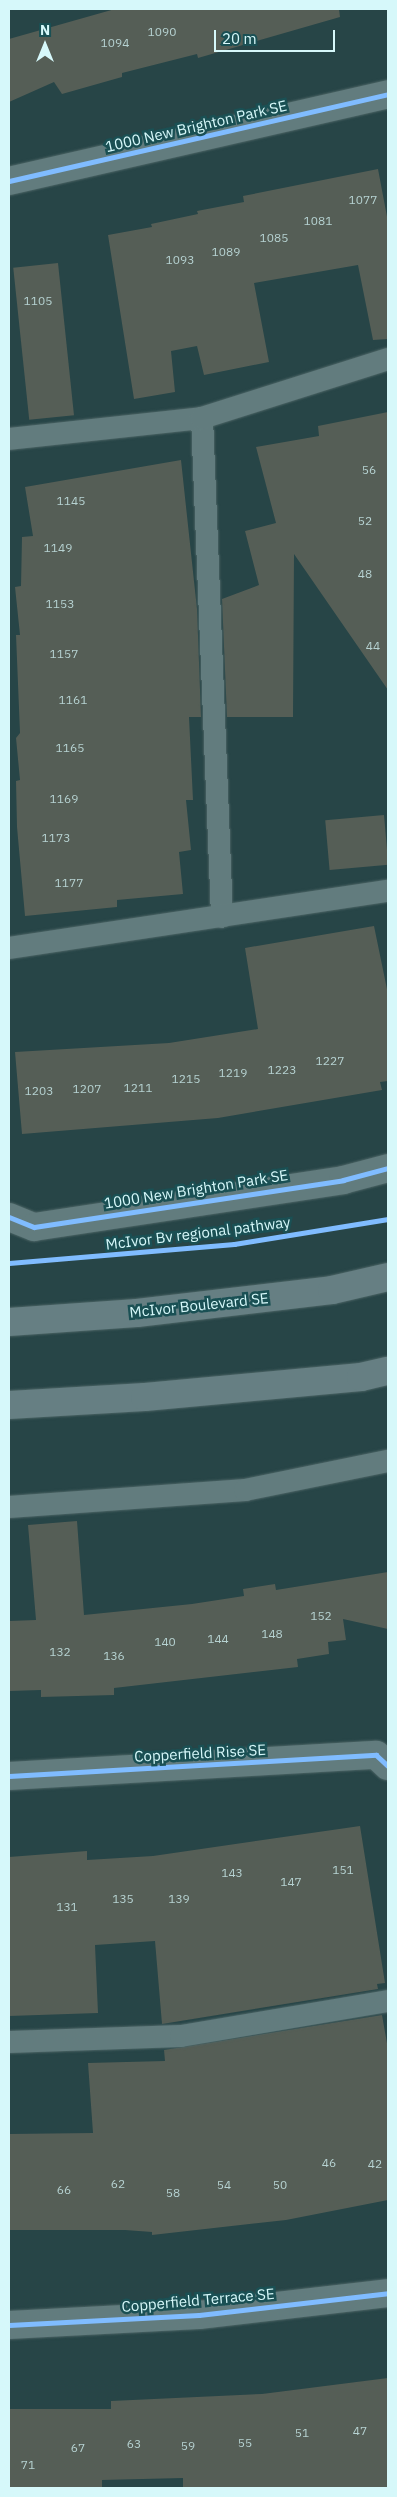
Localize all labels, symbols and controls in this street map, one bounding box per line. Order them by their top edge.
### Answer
north arrow [20,20,70,70]
scale bar [217,20,338,52]
text: N [40,21,50,39]
house number: 1090 [148,25,176,39]
text: 20 m [222,29,257,48]
house number: 1094 [101,36,129,50]
street label: 1000 New Brighton Park SE [103,96,289,156]
house number: 1077 [349,193,377,207]
house number: 1081 [304,214,332,228]
house number: 1085 [260,231,288,245]
house number: 1089 [212,245,240,259]
house number: 1093 [166,253,194,267]
house number: 1105 [24,294,52,308]
house number: 56 [362,463,376,477]
house number: 1145 [57,494,85,508]
house number: 52 [358,514,372,528]
house number: 1149 [44,541,72,555]
house number: 48 [358,567,372,581]
house number: 1153 [46,597,74,611]
house number: 44 [366,639,380,653]
house number: 1157 [50,647,78,661]
house number: 1161 [59,693,87,707]
house number: 1165 [56,741,84,755]
house number: 1169 [50,792,78,806]
house number: 1173 [42,831,70,845]
house number: 1177 [55,876,83,890]
house number: 1227 [316,1054,344,1068]
house number: 1223 [268,1063,296,1077]
house number: 1219 [219,1066,247,1080]
house number: 1215 [172,1072,200,1086]
house number: 1211 [124,1081,152,1095]
house number: 1207 [73,1082,101,1096]
house number: 1203 [25,1084,53,1098]
street label: 1000 New Brighton Park SE [103,1166,289,1212]
street label: McIvor Bv regional pathway [105,1213,291,1253]
street label: McIvor Boulevard SE [129,1289,269,1321]
house number: 152 [310,1609,332,1623]
house number: 148 [261,1627,283,1641]
house number: 144 [207,1632,229,1646]
house number: 140 [154,1635,176,1649]
house number: 132 [49,1645,71,1659]
house number: 136 [103,1649,125,1663]
street label: Copperfield Rise SE [134,1741,266,1765]
house number: 151 [332,1863,354,1877]
house number: 143 [221,1866,243,1880]
house number: 147 [280,1875,302,1889]
house number: 135 [112,1892,134,1906]
house number: 139 [168,1892,190,1906]
house number: 131 [56,1900,78,1914]
house number: 46 [322,2156,336,2170]
house number: 42 [368,2157,382,2171]
house number: 62 [111,2177,125,2191]
house number: 54 [217,2178,231,2192]
house number: 50 [273,2178,287,2192]
house number: 66 [57,2183,71,2197]
house number: 58 [166,2186,180,2200]
street label: Copperfield Terrace SE [121,2284,275,2316]
house number: 47 [353,2424,367,2438]
house number: 51 [295,2426,309,2440]
house number: 55 [238,2436,252,2450]
house number: 63 [127,2437,141,2451]
house number: 59 [181,2439,195,2453]
house number: 67 [71,2441,85,2455]
house number: 71 [21,2458,35,2472]

